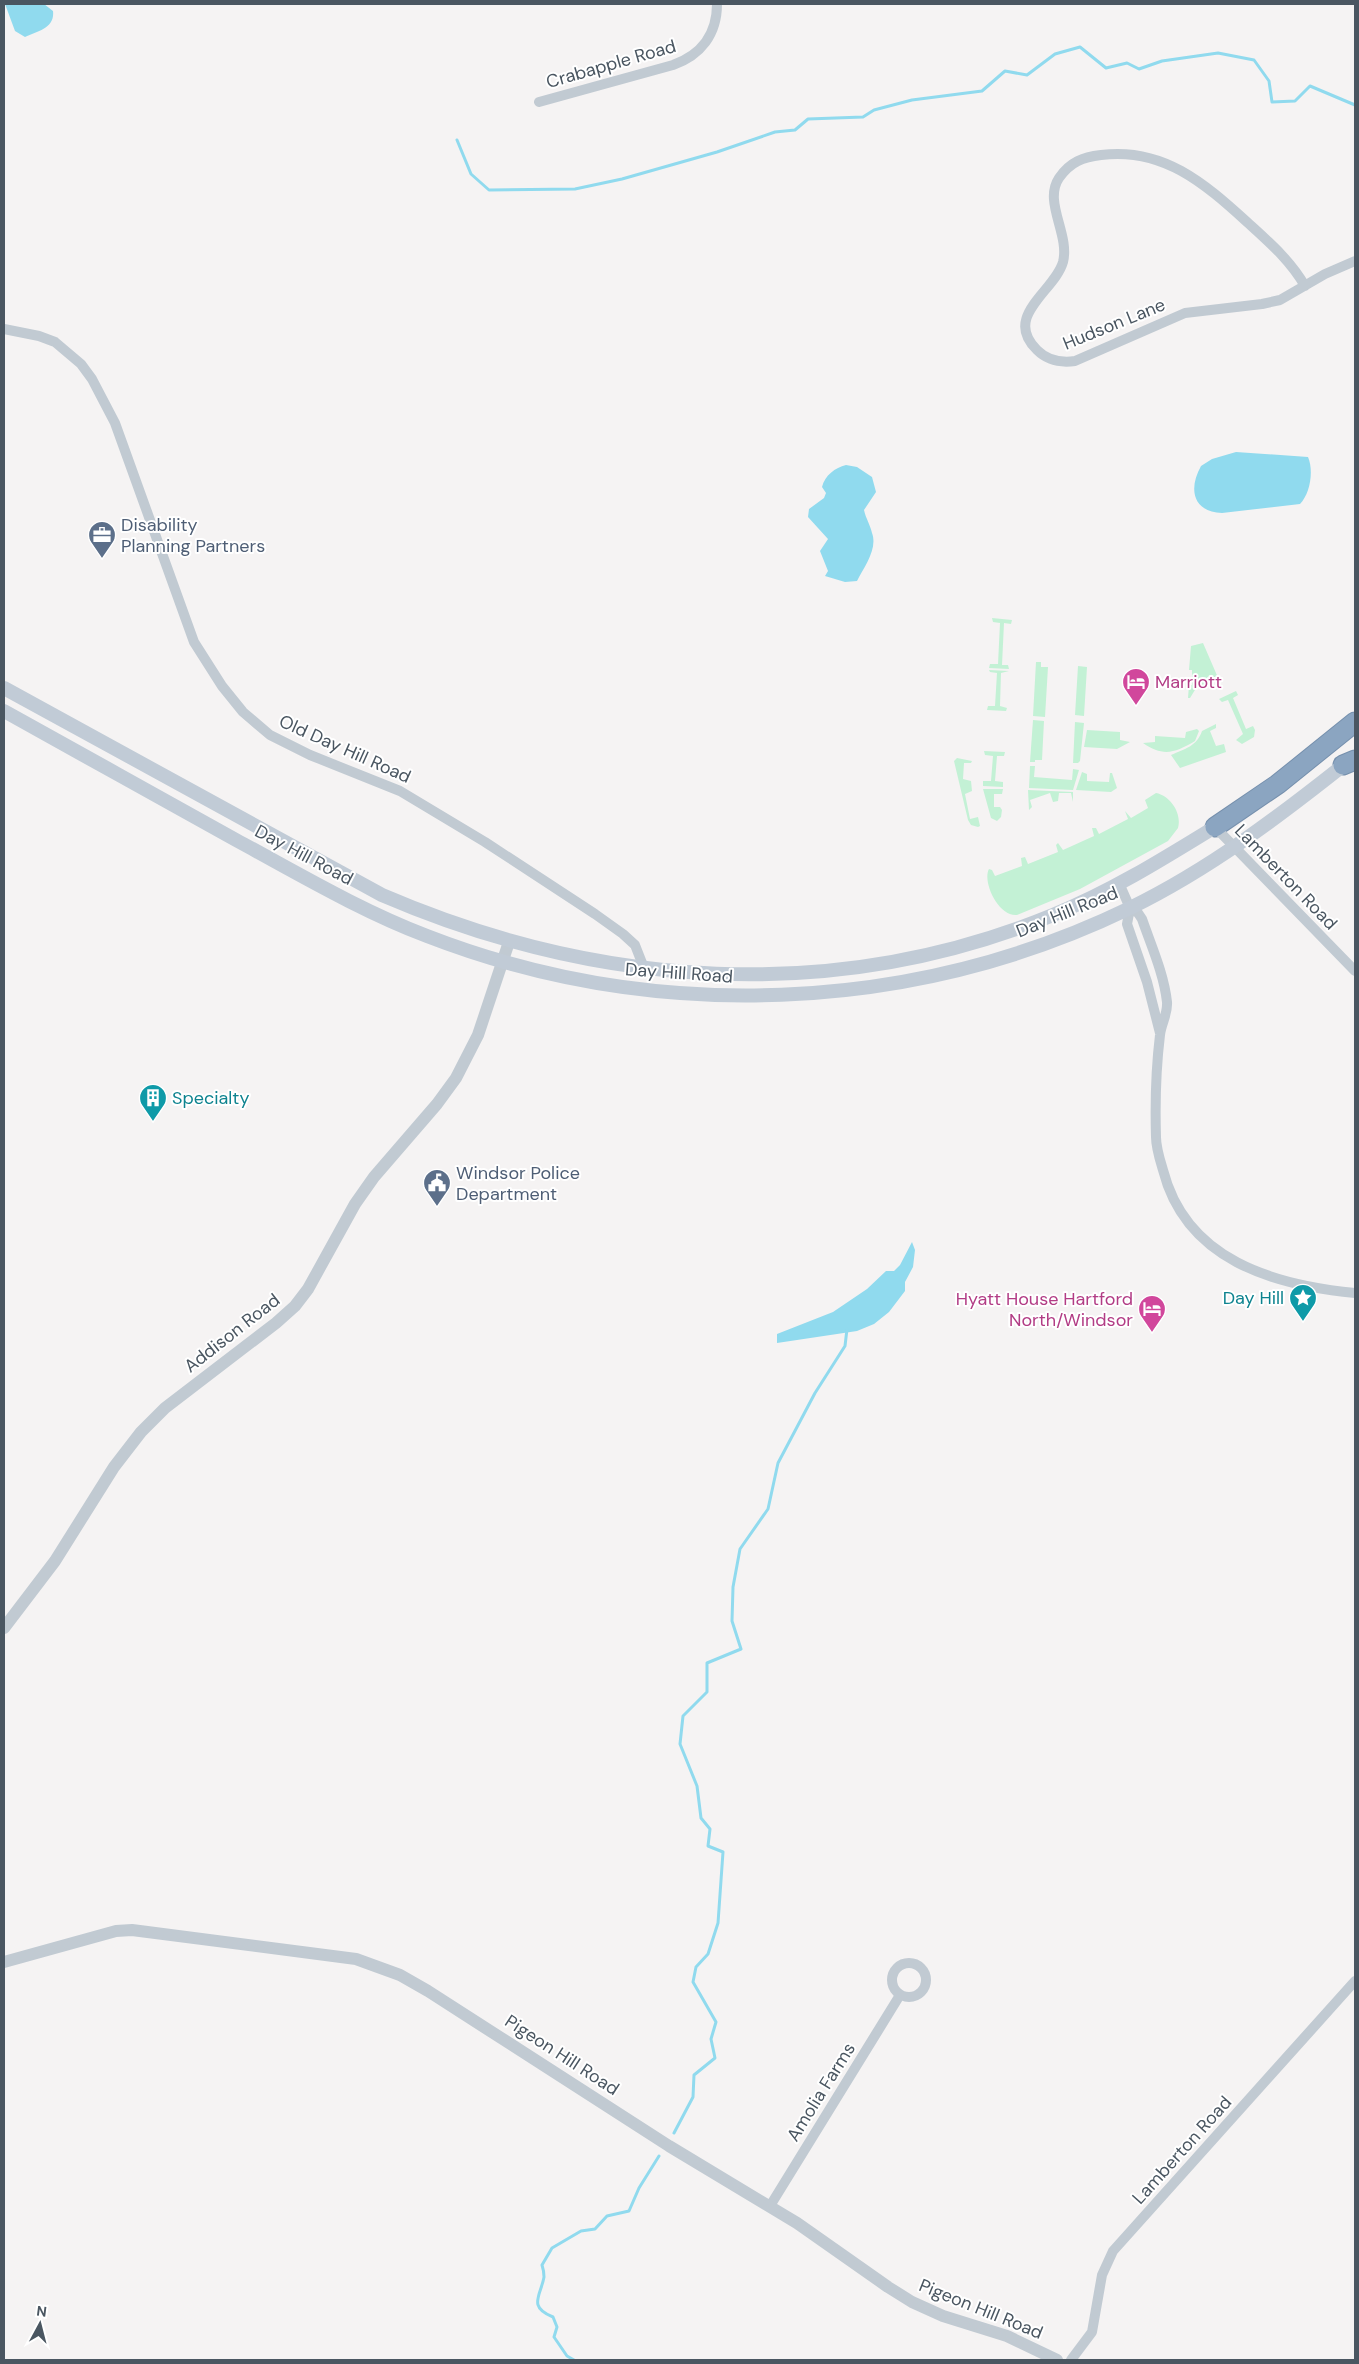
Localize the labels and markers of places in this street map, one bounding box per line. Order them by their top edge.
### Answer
place label: Disability Planning Partners [121,513,265,558]
office icon: Disability Planning Partners [87,520,117,559]
hotel icon: Marriott [1121,667,1151,706]
place label: Marriott [1155,670,1222,694]
building icon: Specialty [138,1083,168,1122]
place label: Specialty [172,1086,249,1110]
place label: Windsor Police Department [456,1161,580,1206]
public building icon: Windsor Police Department [422,1168,452,1207]
place icon: Day Hill [1288,1283,1318,1322]
place label: Day Hill [1223,1286,1284,1310]
place label: Hyatt House Hartford North/Windsor [956,1287,1133,1332]
hotel icon: Hyatt House Hartford North/Windsor [1137,1294,1167,1333]

